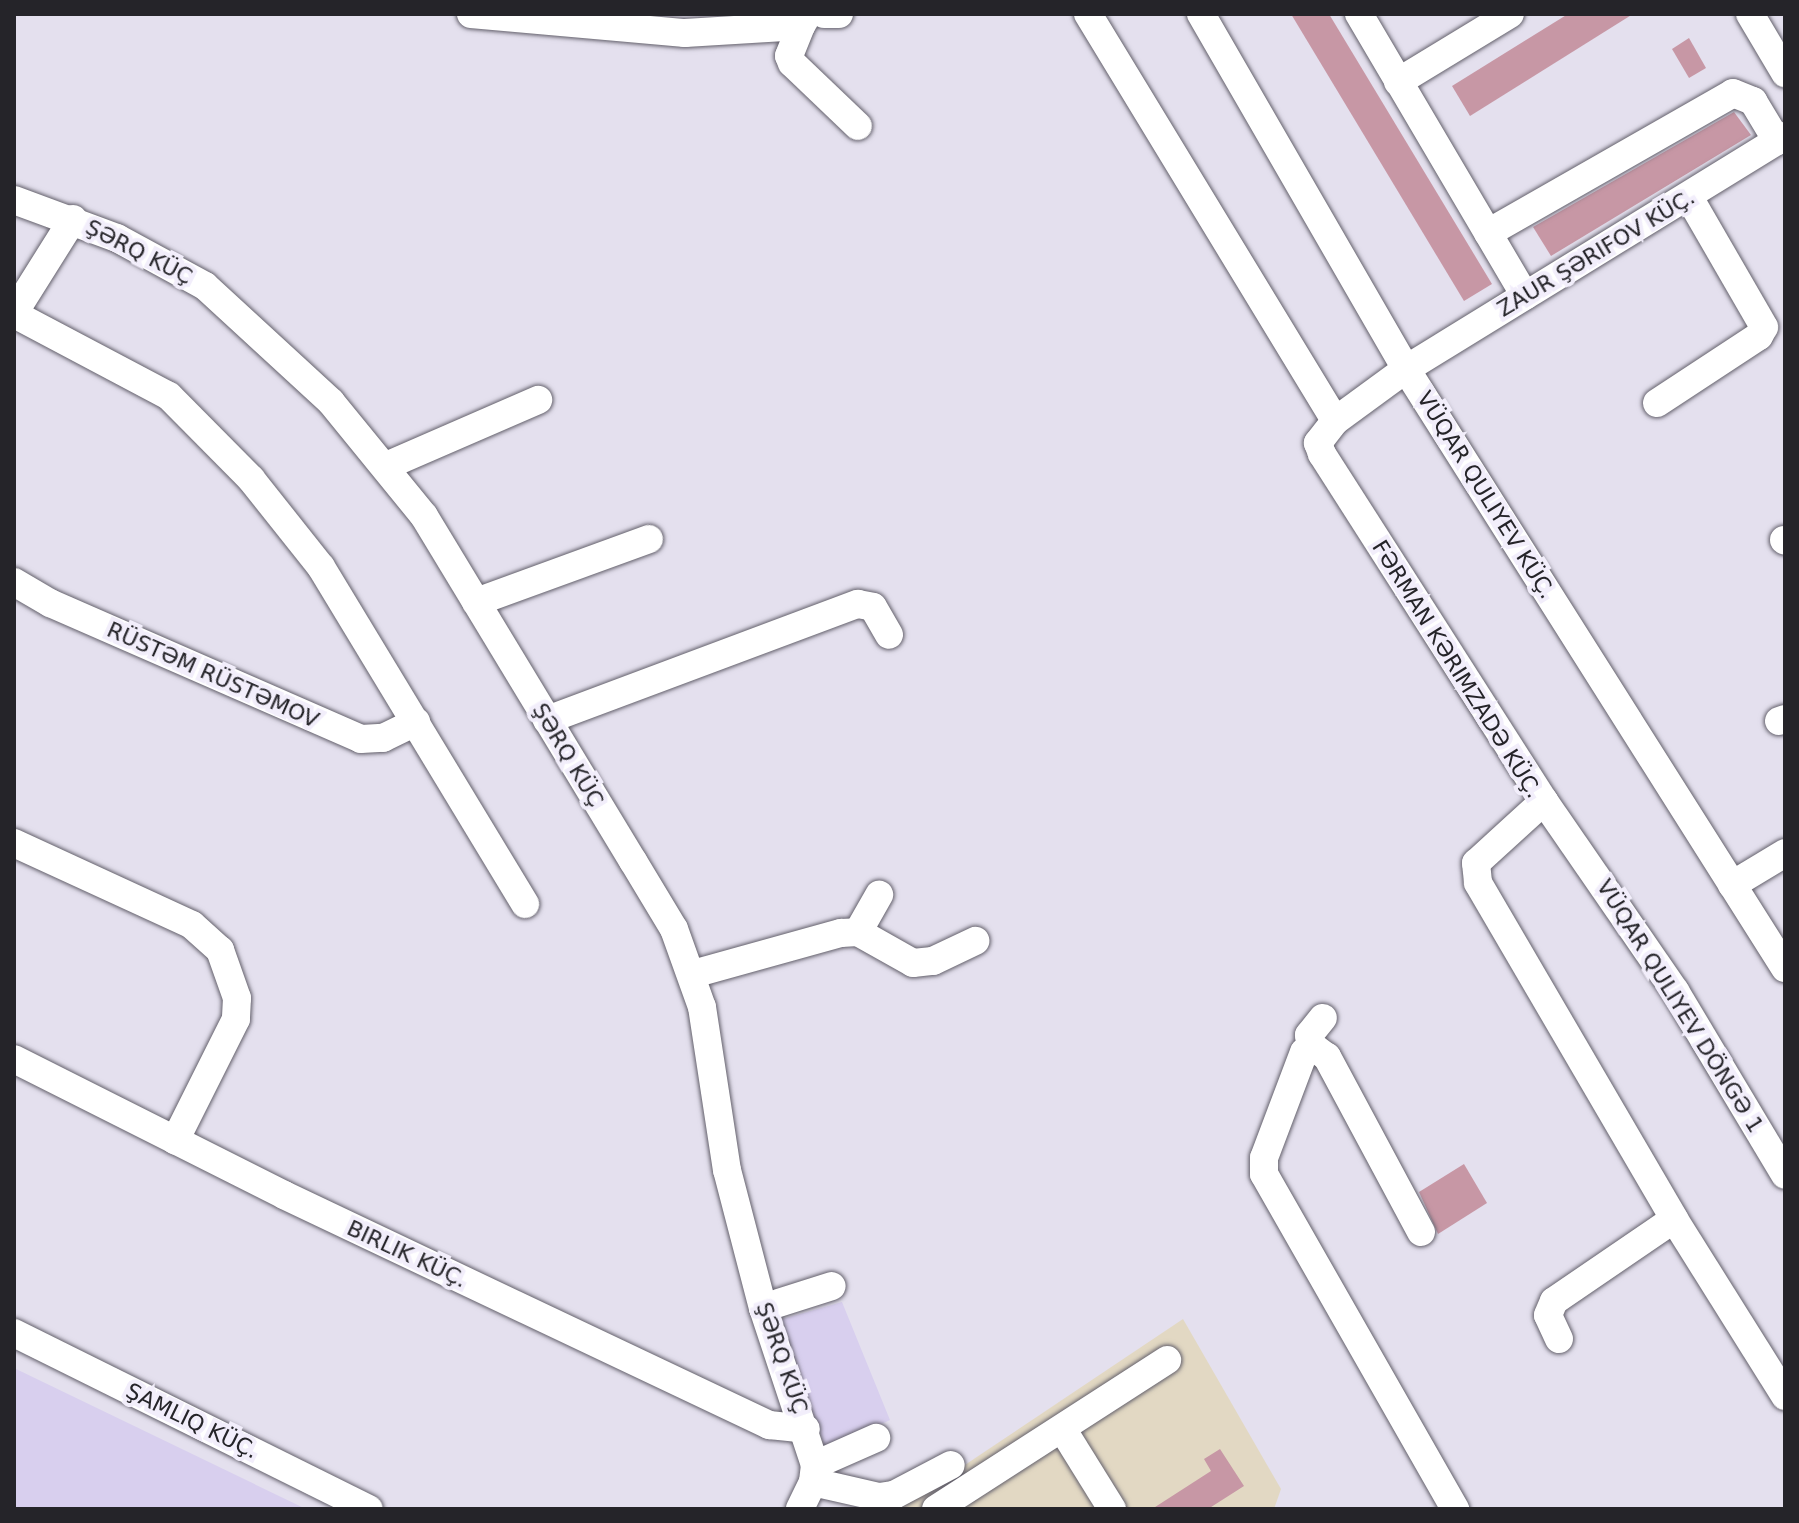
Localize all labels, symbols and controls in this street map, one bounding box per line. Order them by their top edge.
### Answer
street label: ZAUR ŞƏRIFOV KÜÇ. [1493,184,1699,322]
street label: ŞƏRQ KÜÇ [81,214,197,290]
street label: VÜQAR QULIYEV KÜÇ. [1411,386,1561,604]
street label: FƏRMAN KƏRIMZADƏ KÜÇ. [1367,535,1547,803]
street label: RÜSTƏM RÜSTƏMOV [103,616,323,734]
street label: ŞƏRQ KÜÇ [527,698,609,812]
street label: VÜQAR QULIYEV DÖNGƏ 1 [1591,875,1769,1137]
street label: BIRLIK KÜÇ. [343,1215,471,1293]
street label: ŞƏRQ KÜÇ [751,1299,813,1417]
street label: ŞAMLIQ KÜÇ. [122,1378,262,1464]

